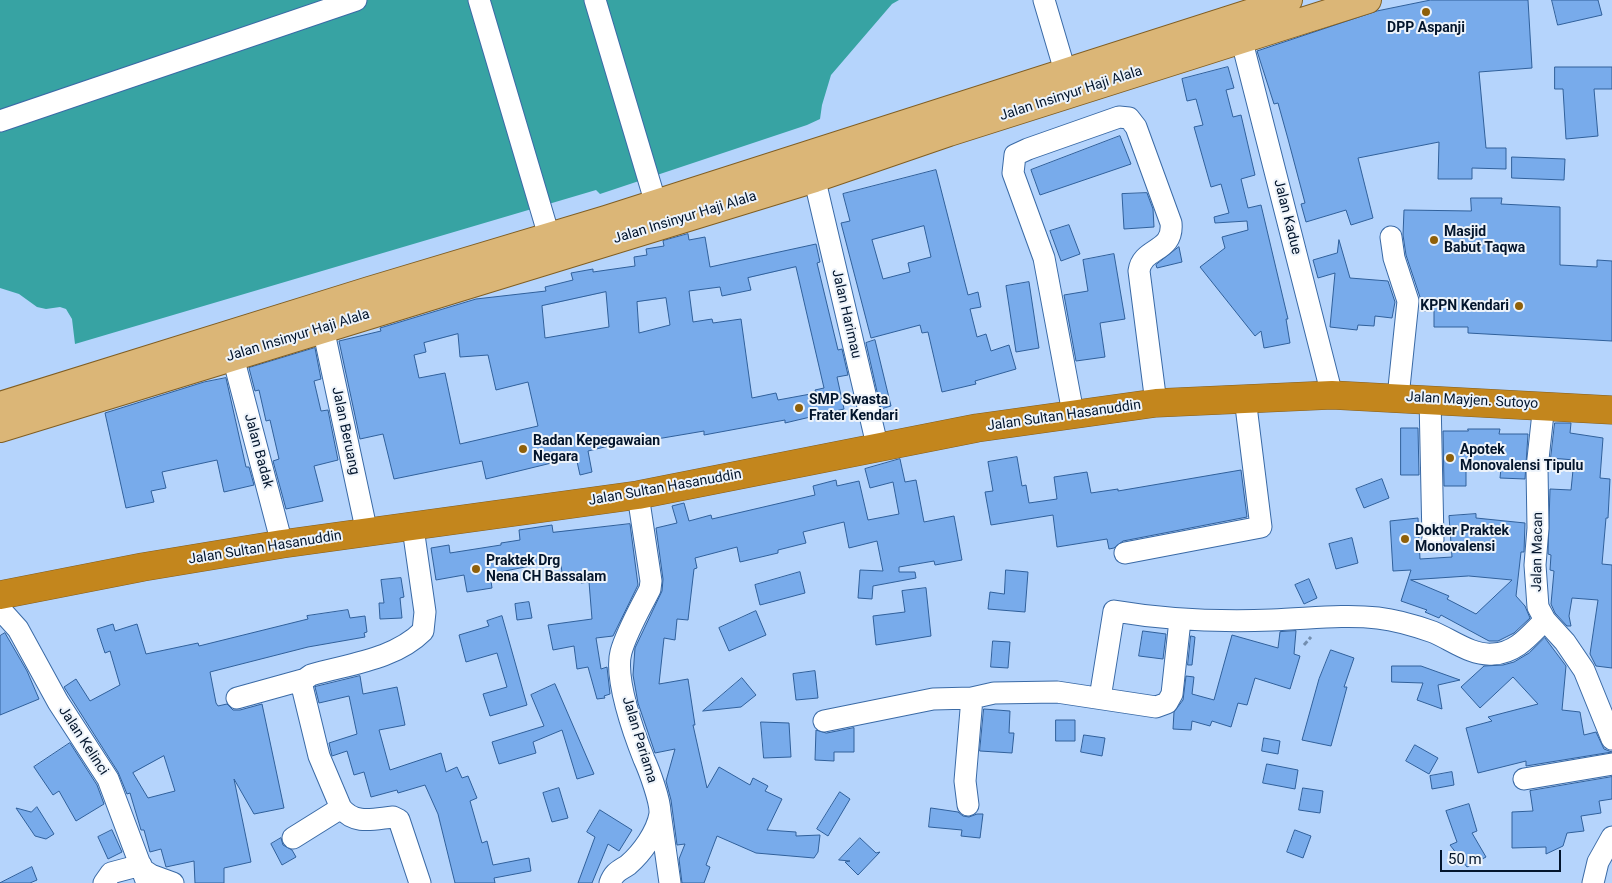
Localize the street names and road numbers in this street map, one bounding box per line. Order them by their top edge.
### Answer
street label: Jalan Insinyur Haji Alala [998,63,1144,125]
street label: Jalan Kadue [1270,178,1304,256]
street label: Jalan Insinyur Haji Alala [611,188,759,248]
street label: Jalan Harimau [828,268,864,360]
street label: Jalan Insinyur Haji Alala [224,306,372,366]
street label: Jalan Beruang [327,386,363,476]
street label: Jalan Mayjen. Sutoyo [1405,389,1539,413]
street label: Jalan Sultan Hasanuddin [986,397,1142,435]
street label: Jalan Badak [240,412,276,490]
street label: Jalan Sultan Hasanuddin [587,466,743,510]
street label: Jalan Macan [1529,512,1547,592]
street label: Jalan Sultan Hasanuddin [187,528,343,568]
street label: Jalan Pariama [618,695,660,785]
street label: Jalan Kelinci [54,703,112,779]

